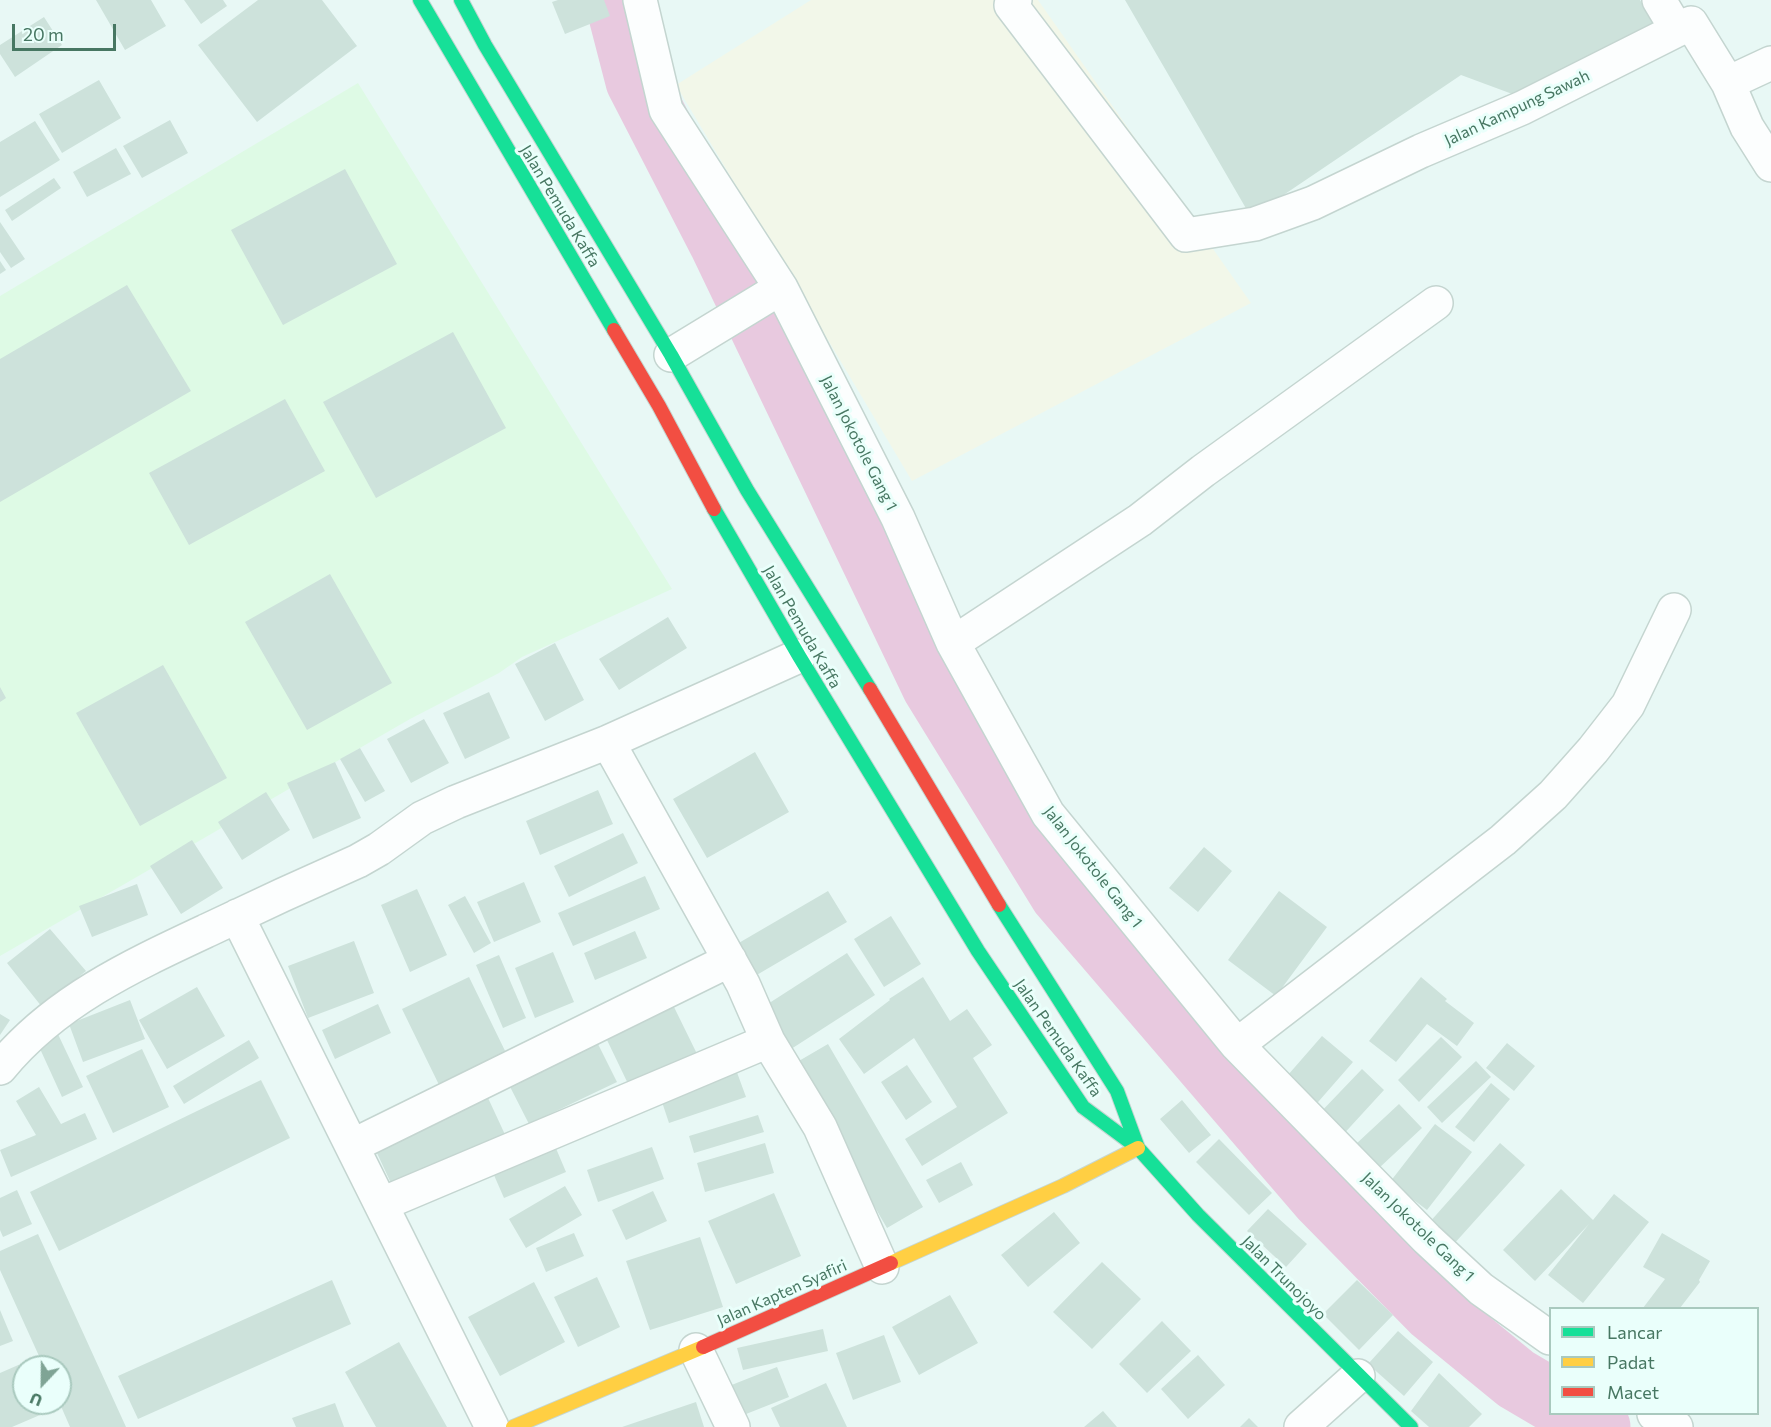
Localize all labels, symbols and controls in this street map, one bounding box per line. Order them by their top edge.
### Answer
scale bar [15,12,118,50]
text: 20 m [23,23,64,45]
street label: Jalan Kampung Sawah [1441,66,1593,150]
street label: Jalan Pemuda Kaffa [516,141,604,271]
street label: Jalan Jokotole Gang 1 [817,372,901,514]
street label: Jalan Pemuda Kaffa [759,562,845,692]
street label: Jalan Jokotole Gang 1 [1040,802,1146,932]
street label: Jalan Pemuda Kaffa [1010,976,1106,1100]
street label: Jalan Jokotole Gang 1 [1358,1168,1478,1286]
street label: Jalan Trunojoyo [1238,1232,1330,1324]
street label: Jalan Kapten Syafiri [714,1256,850,1330]
legend [1549,1307,1759,1415]
text: Lancar [1607,1321,1663,1343]
text: Padat [1607,1351,1655,1373]
north arrow [12,1355,72,1415]
text: Macet [1607,1381,1659,1403]
text: U [27,1389,45,1411]

